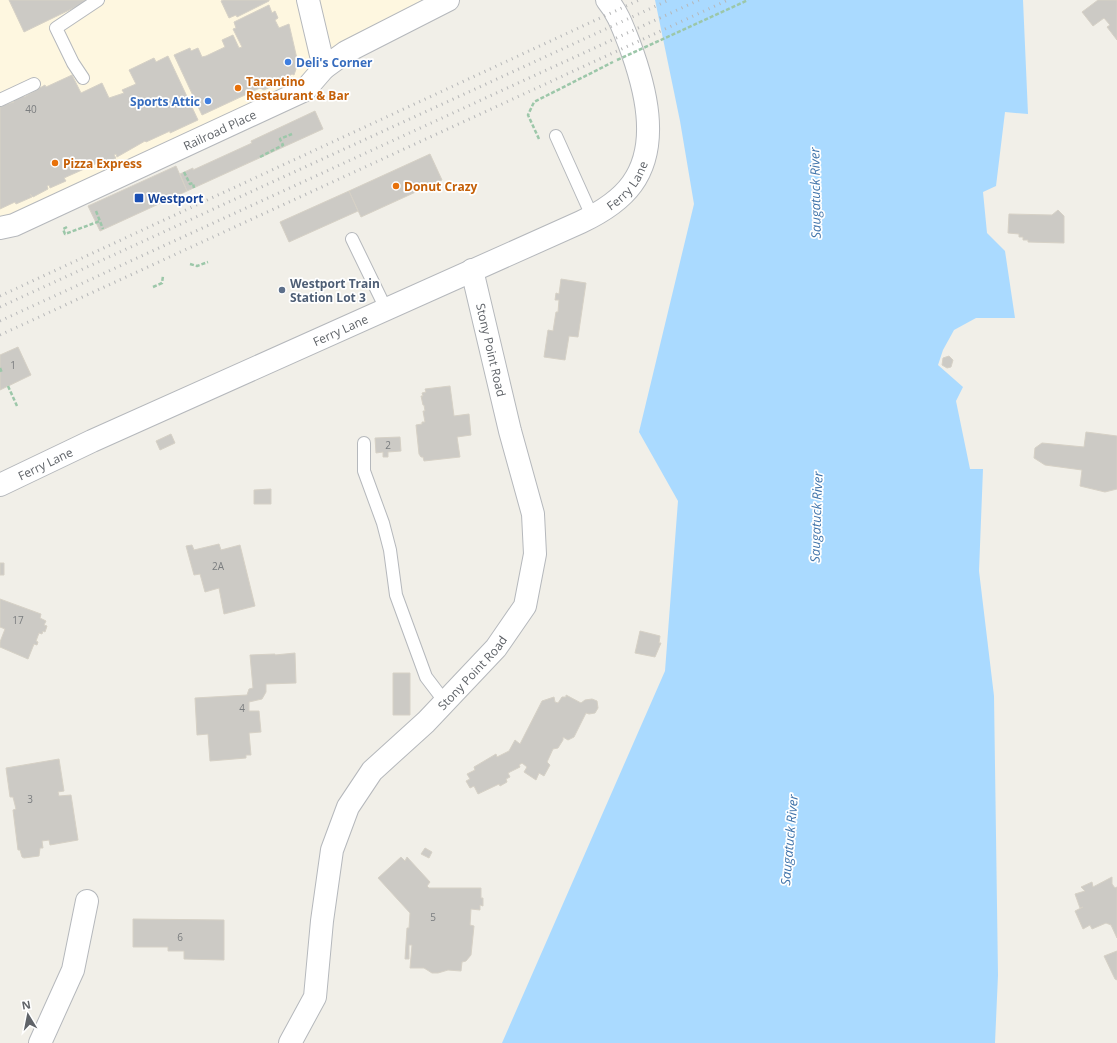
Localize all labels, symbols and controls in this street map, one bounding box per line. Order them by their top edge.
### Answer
place label: Deli's Corner [296,54,373,71]
marker: Deli's Corner [283,57,293,67]
place label: Tarantino Restaurant & Bar [246,73,350,104]
marker: Tarantino Restaurant & Bar [233,83,243,93]
place label: Sports Attic [130,93,200,110]
marker: Sports Attic [203,96,213,106]
house number: 40 [25,102,37,116]
street label: Railroad Place [180,105,259,154]
water label: Saugatuck River [805,146,825,239]
place label: Pizza Express [63,155,142,172]
marker: Pizza Express [50,158,60,168]
street label: Ferry Lane [603,158,652,214]
place label: Donut Crazy [404,178,478,195]
marker: Donut Crazy [391,181,401,191]
place label: Westport [148,190,204,207]
marker: Westport [133,192,145,204]
place label: Westport Train Station Lot 3 [290,275,380,306]
marker: Westport Train Station Lot 3 [277,285,287,295]
street label: Stony Point Road [472,302,510,398]
street label: Ferry Lane [310,310,371,350]
house number: 1 [10,358,16,372]
house number: 2 [385,438,391,452]
street label: Ferry Lane [15,443,76,484]
water label: Saugatuck River [805,470,827,563]
house number: 2A [212,559,225,573]
house number: 17 [12,613,24,627]
street label: Stony Point Road [433,632,511,713]
house number: 4 [239,701,245,715]
house number: 3 [27,792,33,806]
water label: Saugatuck River [776,793,802,886]
house number: 5 [430,910,436,924]
house number: 6 [177,930,183,944]
north arrow [8,995,48,1035]
text: N [20,996,32,1013]

